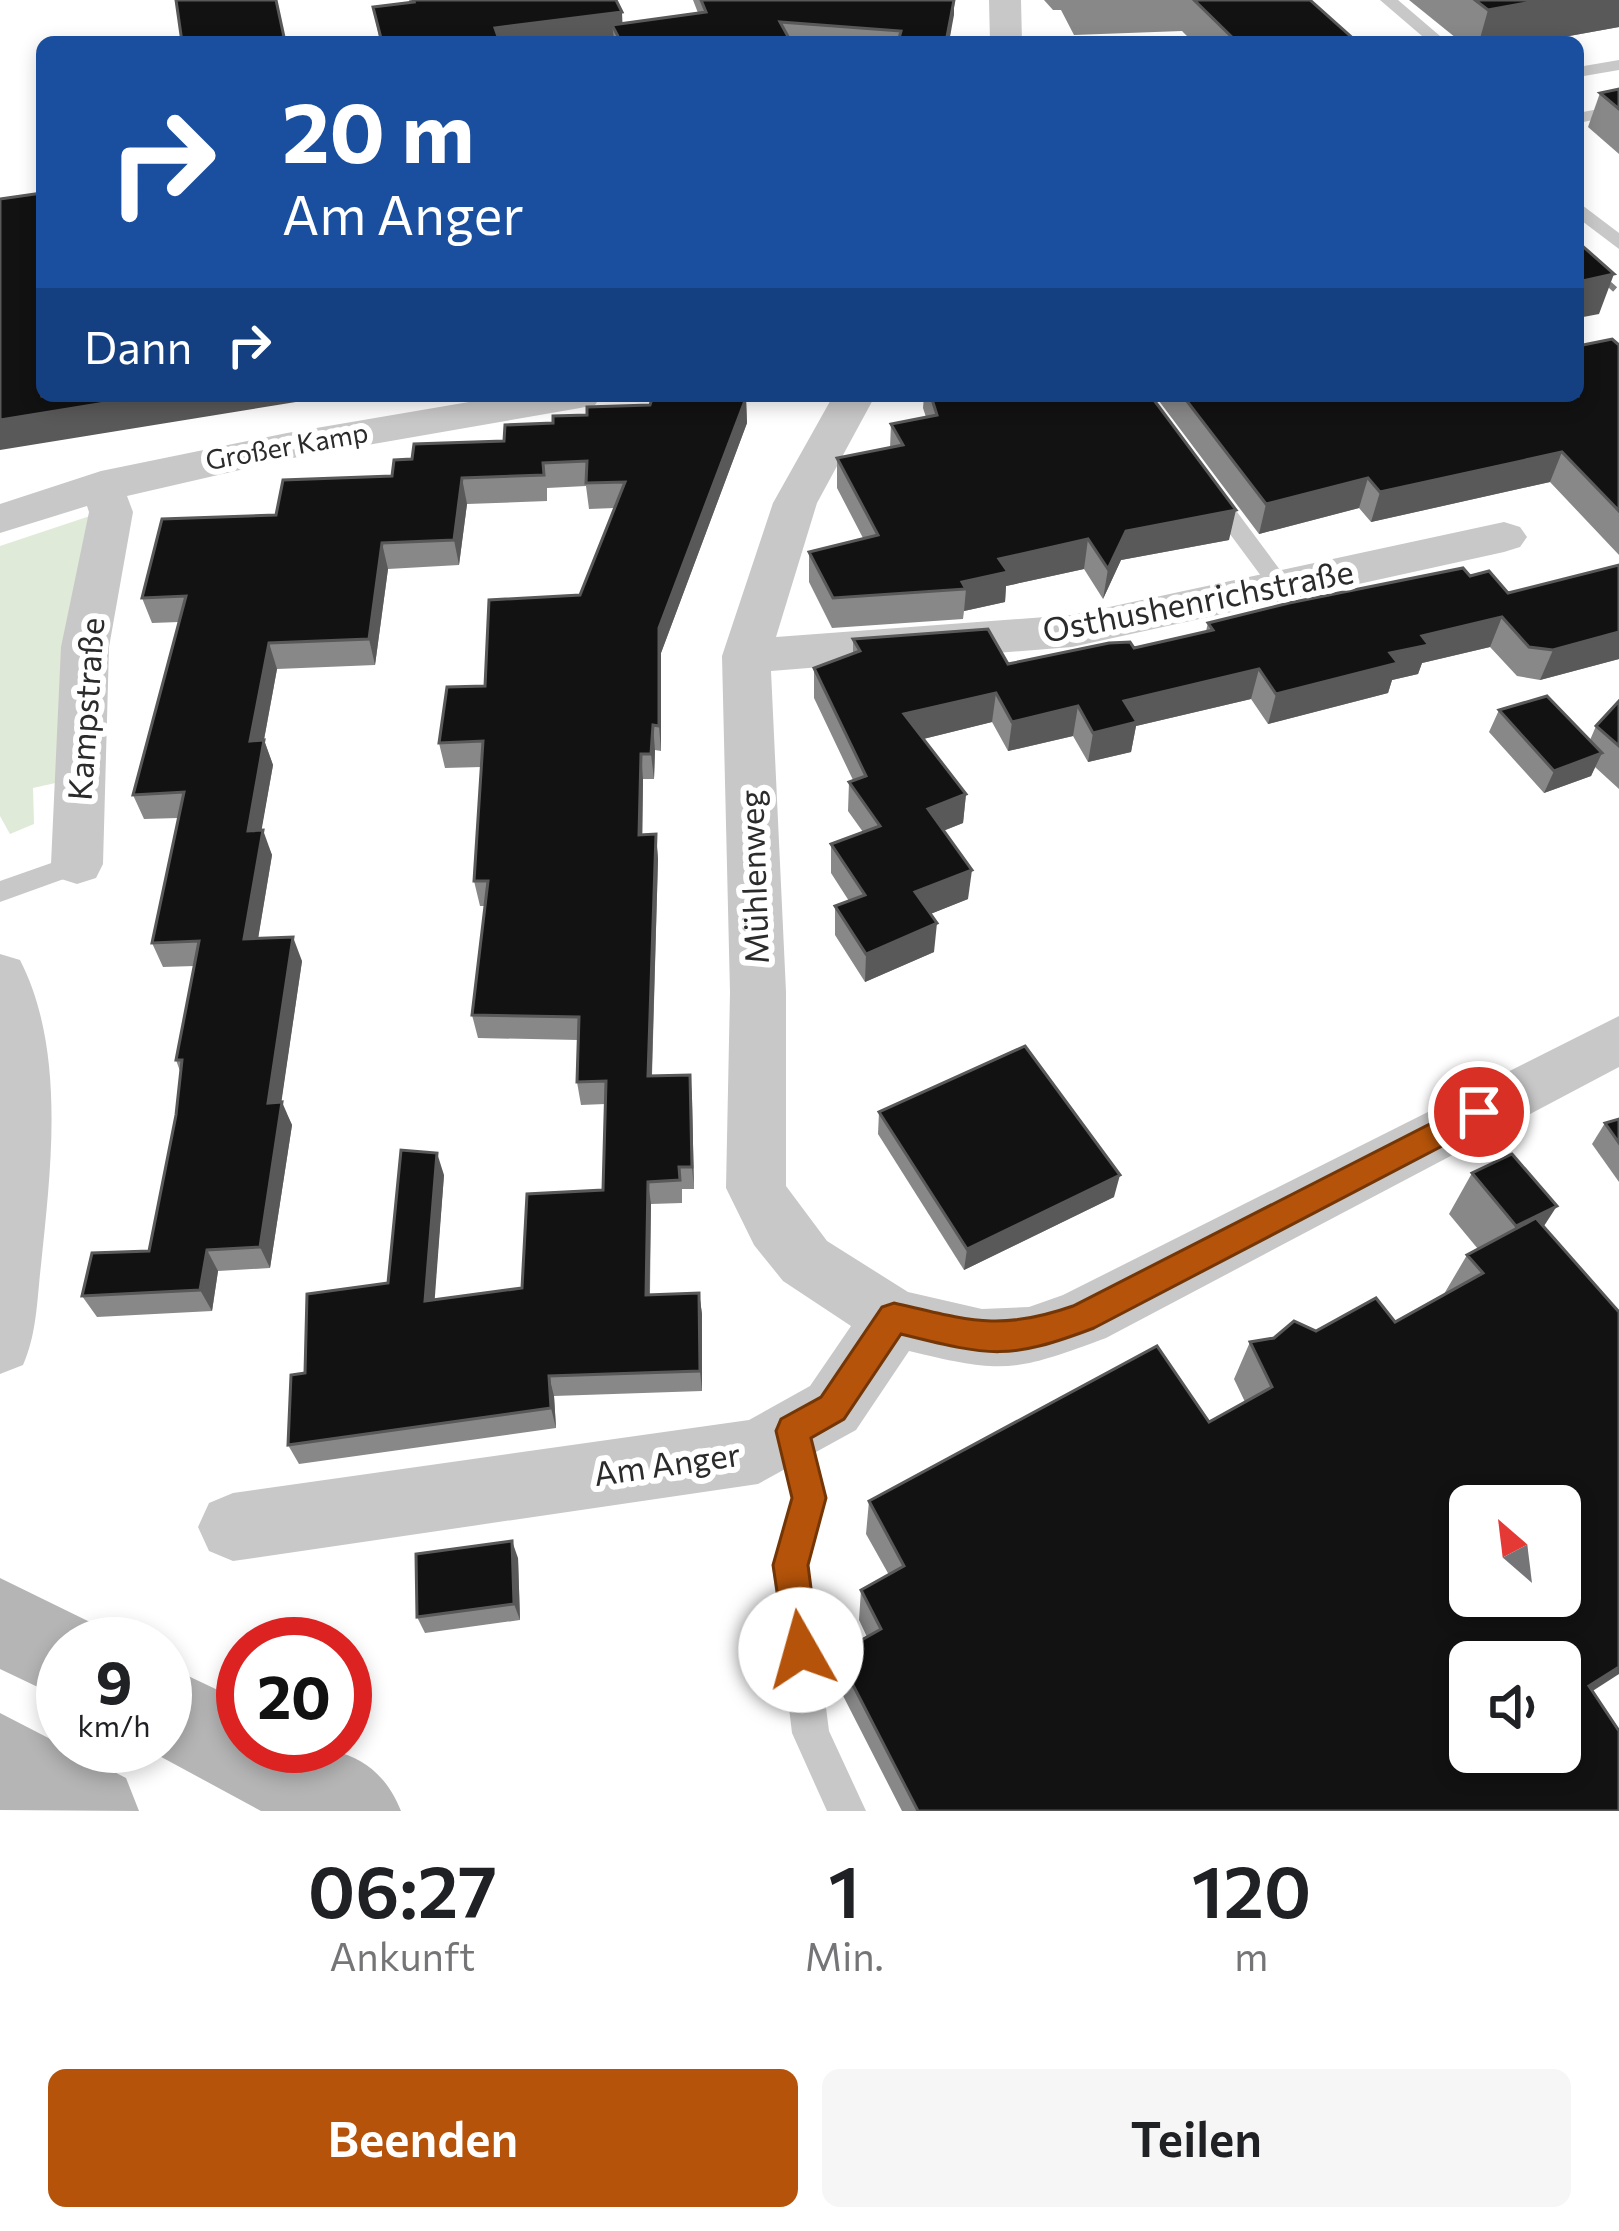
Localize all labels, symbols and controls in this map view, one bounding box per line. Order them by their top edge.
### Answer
text: 20 m [282,78,474,180]
icon: right [84,84,240,240]
text: Am Anger [282,180,524,246]
icon: right [216,312,282,378]
text: Dann [84,318,192,373]
street label: Großer Kamp [203,415,371,476]
street label: Osthushenrichstraße [1039,549,1357,650]
street label: Kampstraße [58,616,111,802]
street label: Mühlenweg [729,789,776,965]
pin [1428,1061,1530,1163]
icon: arrive [1446,1079,1512,1145]
street label: Am Anger [591,1432,743,1493]
north arrow [1449,1485,1581,1617]
map controls [1449,1485,1581,1773]
position arrow [738,1587,864,1713]
speed limit sign: 20 [216,1617,372,1773]
button: sound [1449,1641,1581,1773]
text: 9 [95,1643,133,1716]
text: km/h [78,1706,150,1743]
text: 06:27 [308,1845,497,1933]
text: 1 [828,1845,860,1933]
text: 120 [1191,1845,1311,1933]
text: Ankunft [329,1931,475,1979]
text: Min. [805,1931,884,1979]
text: m [1234,1931,1268,1979]
button: Beenden [48,2069,798,2207]
button: Teilen [822,2069,1571,2207]

